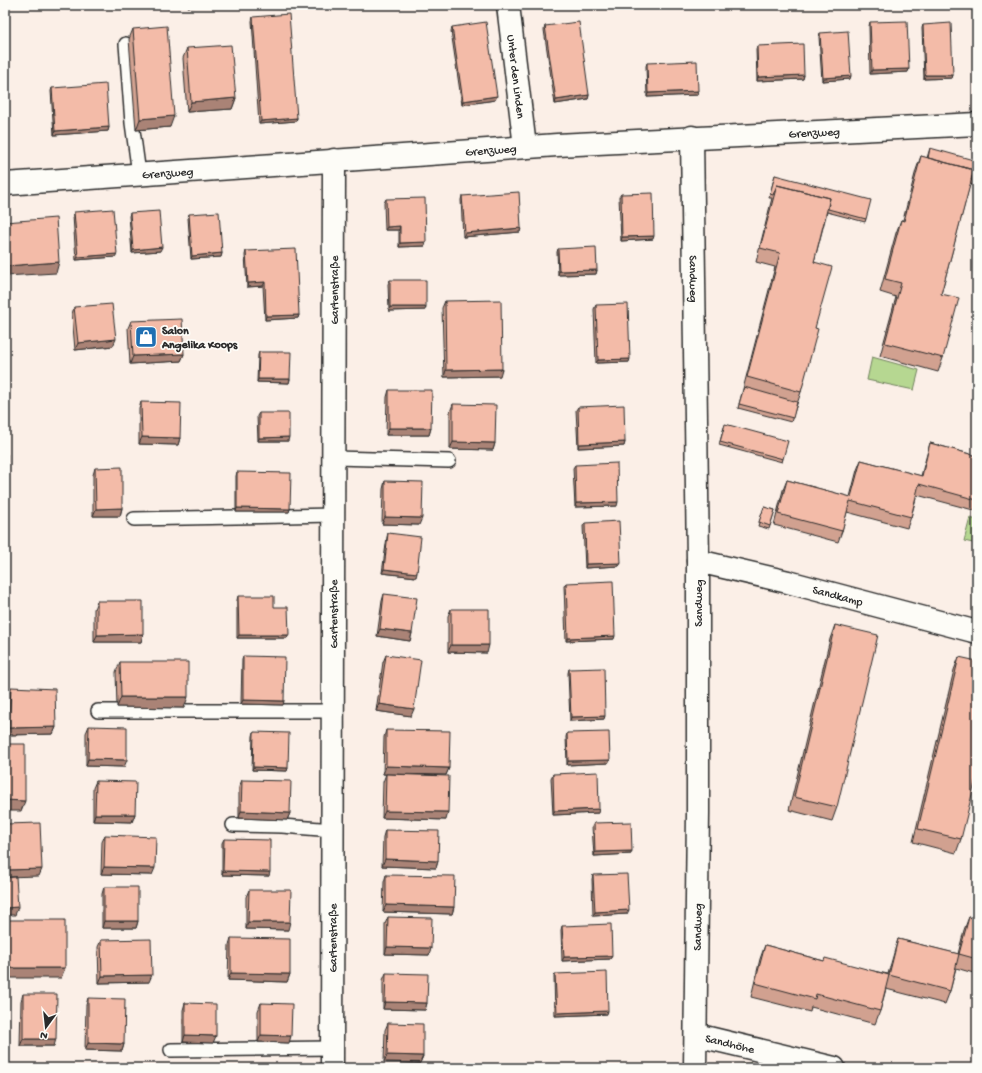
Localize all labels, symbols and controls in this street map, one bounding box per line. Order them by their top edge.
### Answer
street label: Unter den Linden [503,34,527,120]
street label: Grenzweg [788,126,841,142]
street label: Grenzweg [465,143,517,160]
street label: Grenzweg [142,166,194,183]
street label: Gartenstraße [329,255,343,325]
street label: Sandweg [685,255,699,303]
shop icon: Salon Angelika Koops [133,324,159,350]
place label: Salon Angelika Koops [161,325,238,353]
street label: Gartenstraße [328,579,342,649]
street label: Sandweg [693,579,707,627]
street label: Sandkamp [811,584,864,610]
street label: Gartenstraße [327,903,341,973]
street label: Sandweg [692,903,706,951]
north arrow [26,1007,66,1047]
text: N [39,1028,49,1041]
street label: Sandhöhe [703,1032,756,1058]

